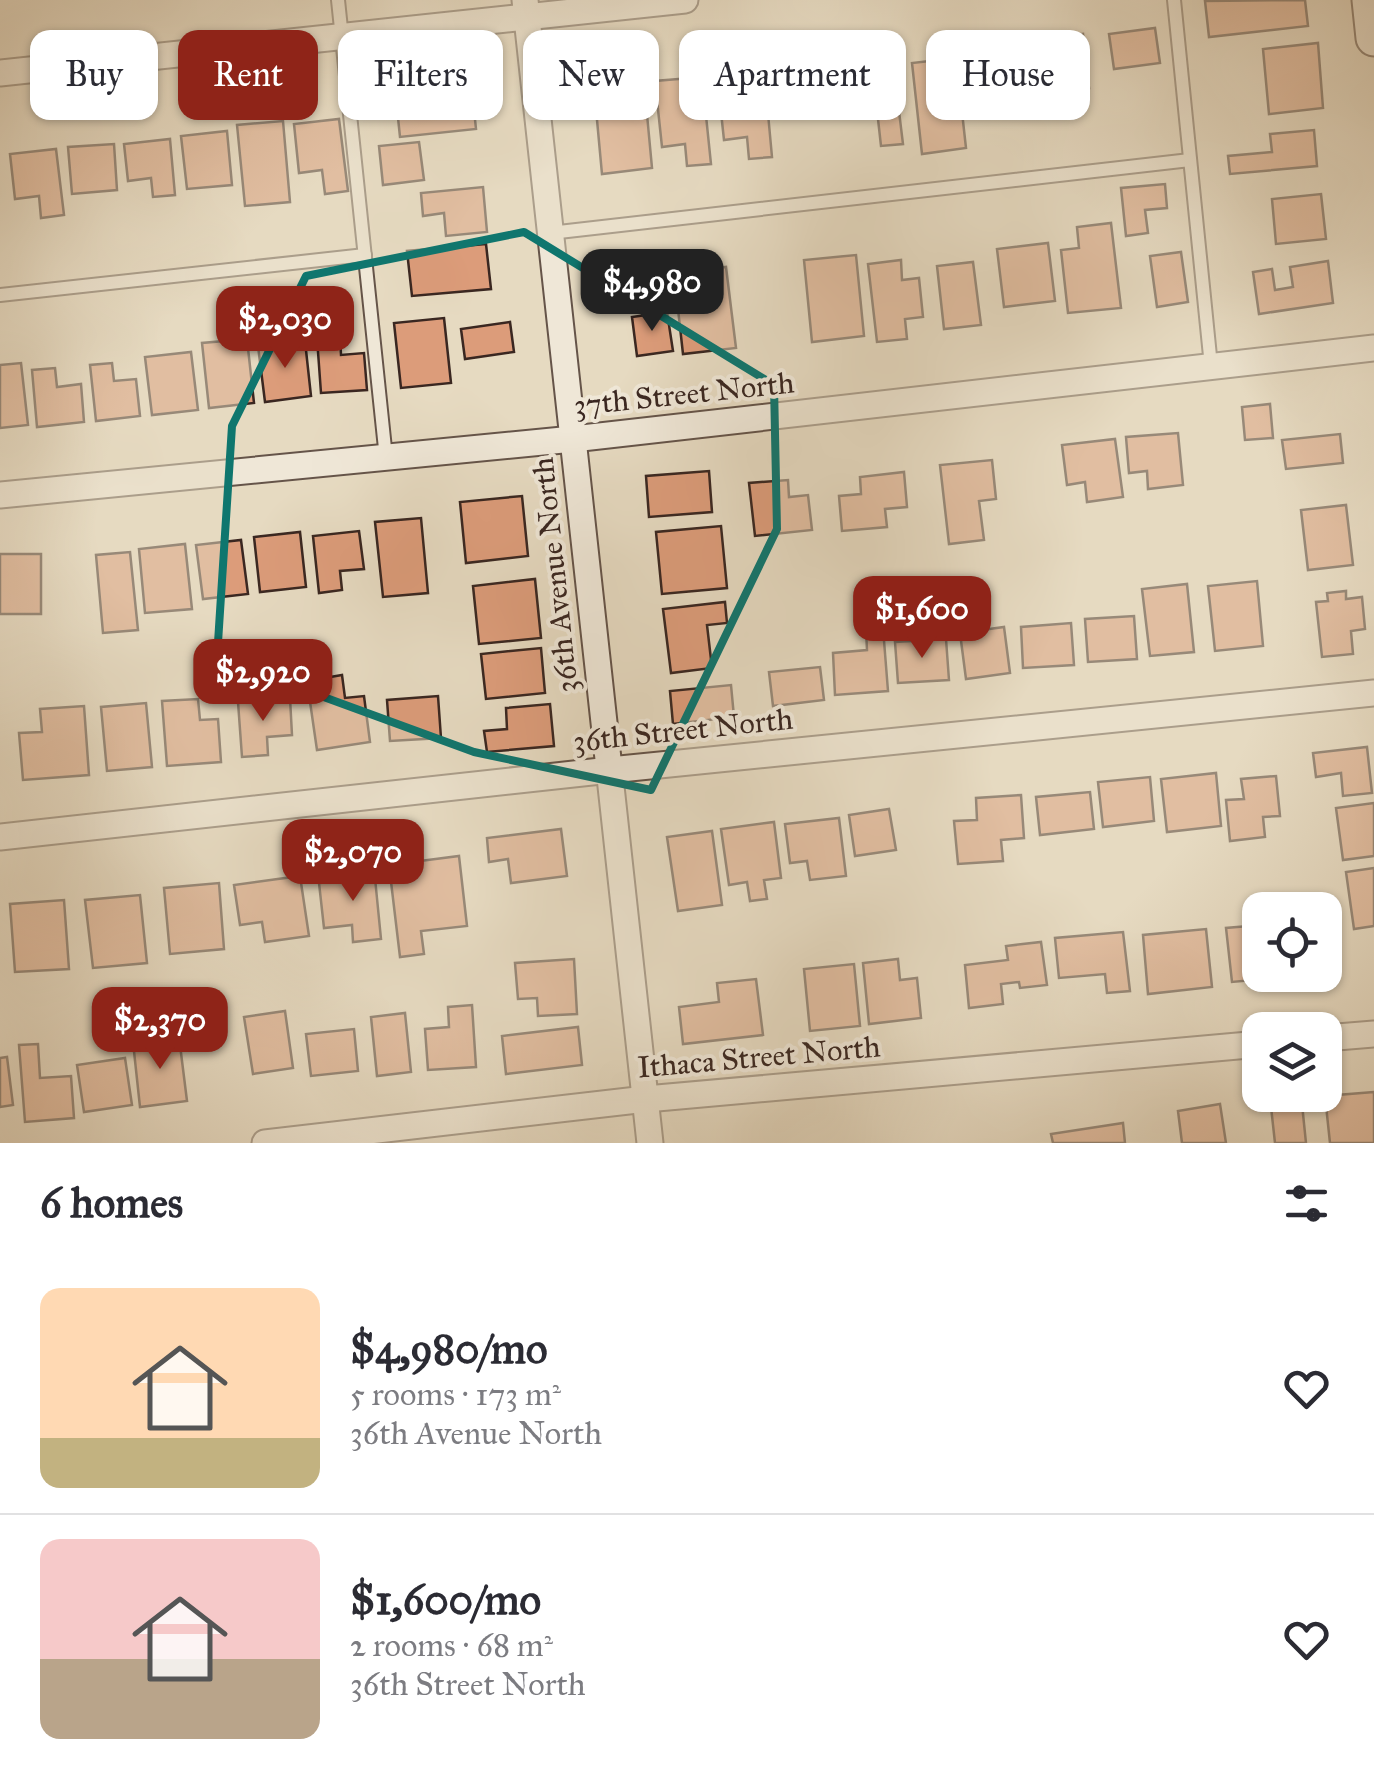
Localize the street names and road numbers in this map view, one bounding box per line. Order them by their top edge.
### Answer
street label: 37th Street North [572,364,796,423]
street label: 36th Avenue North [525,455,585,694]
street label: 36th Street North [571,701,795,759]
street label: Ithaca Street North [636,1028,882,1086]

